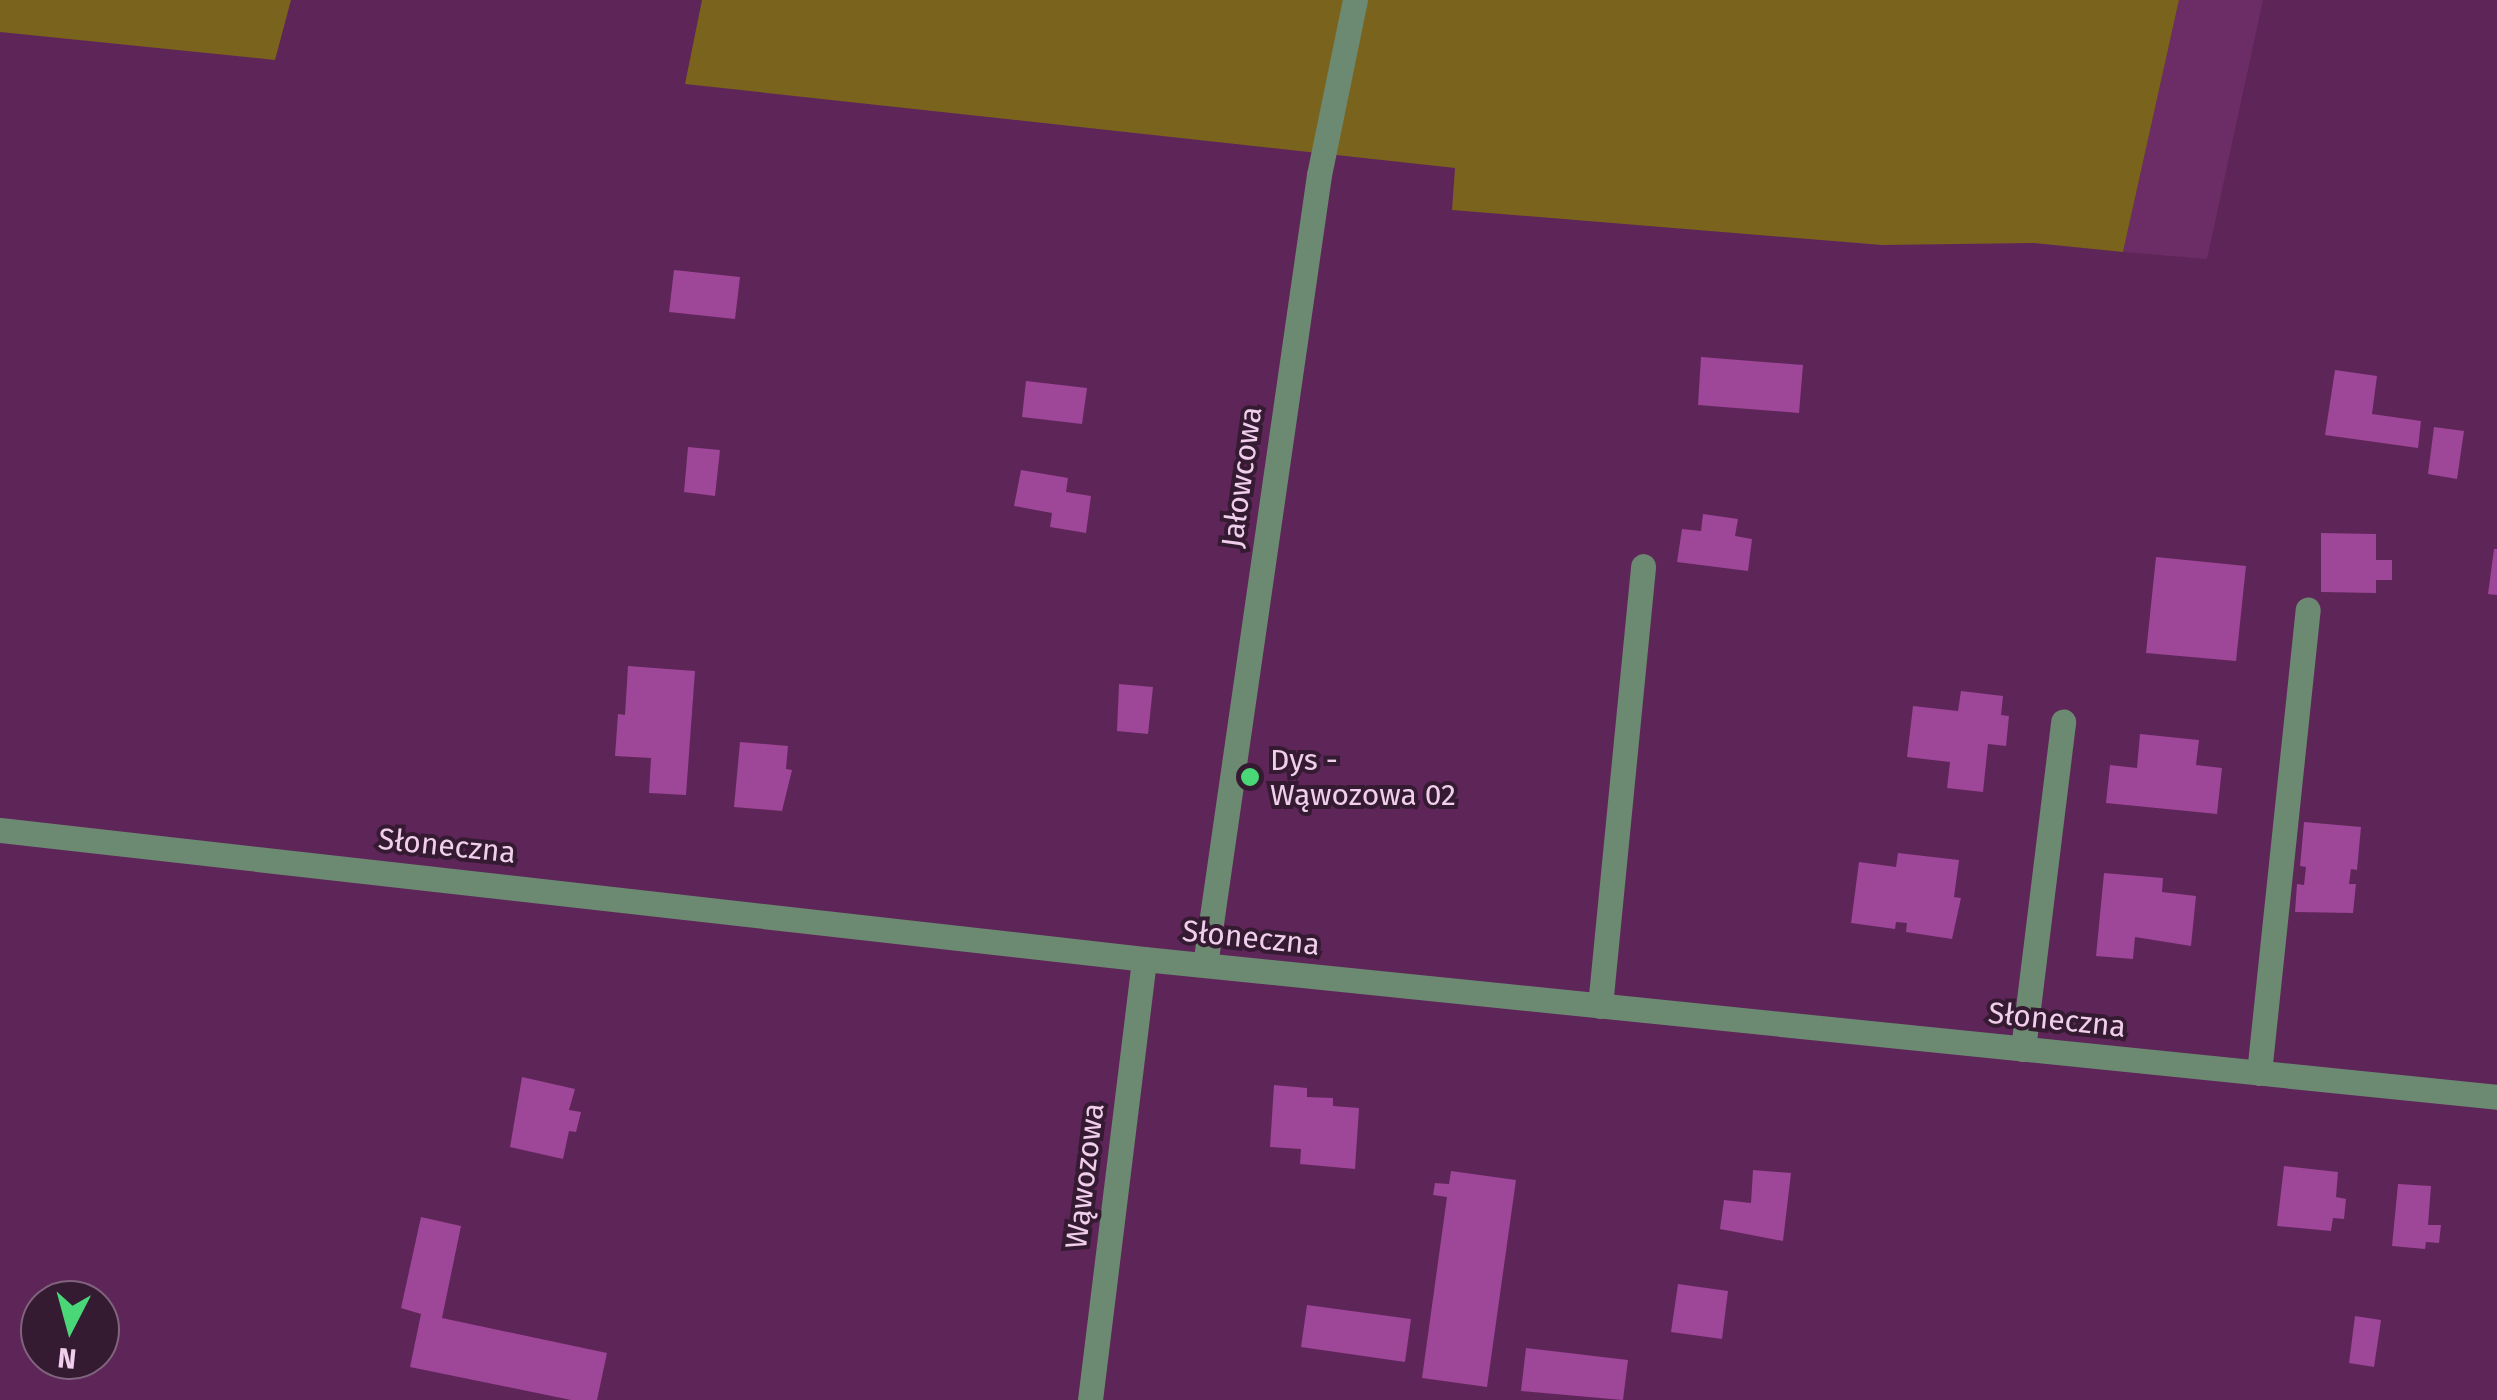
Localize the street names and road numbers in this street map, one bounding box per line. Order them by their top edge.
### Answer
street label: Jałowcowa [1214,404,1270,550]
street label: Słoneczna [376,821,518,871]
street label: Słoneczna [1180,913,1322,963]
street label: Słoneczna [1986,995,2128,1045]
street label: Wąwozowa [1058,1101,1112,1251]

